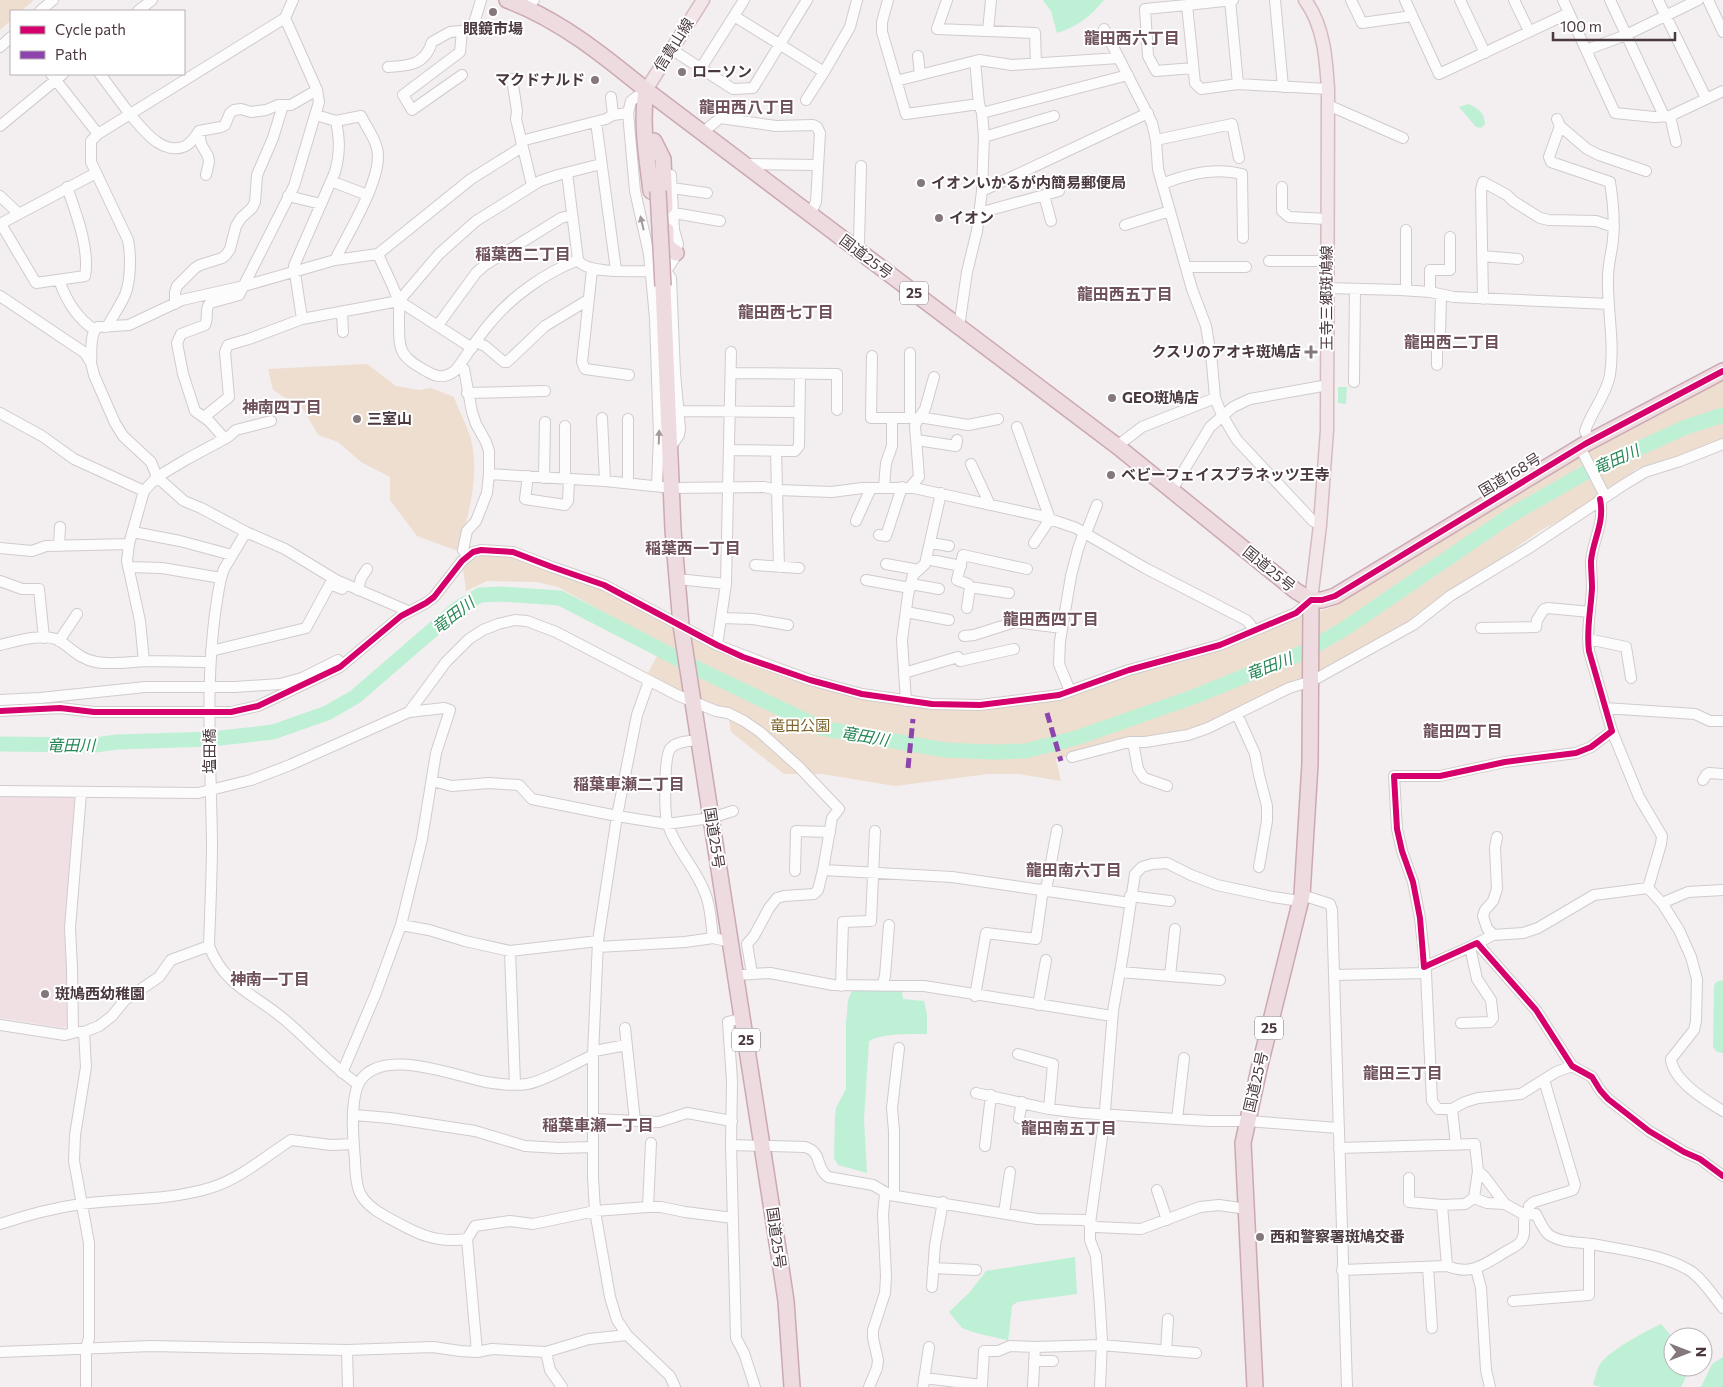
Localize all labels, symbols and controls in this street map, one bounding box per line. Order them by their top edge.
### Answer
marker: 眼鏡市場 [487,6,499,18]
legend [10,10,185,75]
scale bar [1553,10,1676,42]
street label: 信貴山線 [650,14,697,75]
text: 100 m [1560,17,1602,35]
place label: 眼鏡市場 [463,19,523,37]
text: Cycle path [55,20,126,38]
district label: 龍田西六丁目 [1084,28,1180,47]
text: Path [55,45,87,63]
place label: ローソン [692,62,752,80]
marker: ローソン [676,66,688,78]
place label: マクドナルド [495,70,585,88]
marker: マクドナルド [589,74,601,86]
district label: 龍田西八丁目 [699,97,795,116]
place label: イオンいかるが内簡易郵便局 [931,173,1126,191]
marker: イオンいかるが内簡易郵便局 [915,177,927,189]
place label: イオン [949,208,994,226]
marker: イオン [933,212,945,224]
one-way arrow [638,216,646,231]
street label: 国道25号 [836,230,897,282]
district label: 稲葉西二丁目 [475,244,571,263]
street label: 王寺三郷斑鳩線 [1317,245,1335,351]
road number: 25 [900,282,928,304]
district label: 龍田西五丁目 [1077,284,1173,303]
district label: 龍田西七丁目 [738,302,834,321]
district label: 龍田西二丁目 [1404,332,1500,351]
place label: クスリのアオキ斑鳩店 [1151,342,1301,360]
marker: クスリのアオキ斑鳩店 [1305,346,1317,358]
place label: GEO斑鳩店 [1122,388,1199,406]
marker: GEO斑鳩店 [1106,392,1118,404]
district label: 神南四丁目 [242,397,322,416]
place label: 三室山 [367,409,412,427]
marker: 三室山 [351,413,363,425]
one-way arrow [655,429,663,445]
water label: 竜田川 [1590,439,1643,477]
street label: 国道168号 [1475,448,1544,500]
place label: ベビーフェイスプラネッツ王寺 [1121,465,1330,483]
marker: ベビーフェイスプラネッツ王寺 [1105,469,1117,481]
district label: 稲葉西一丁目 [645,538,741,557]
street label: 国道25号 [1240,542,1299,595]
water label: 竜田川 [428,591,479,637]
district label: 龍田西四丁目 [1003,609,1099,628]
water label: 竜田川 [1243,647,1296,683]
park label: 竜田公園 [770,716,830,734]
district label: 龍田四丁目 [1423,721,1503,740]
water label: 竜田川 [840,722,892,749]
street label: 塩田橋 [200,728,218,774]
water label: 竜田川 [47,735,97,754]
district label: 稲葉車瀬二丁目 [573,774,685,793]
street label: 国道25号 [701,806,729,870]
district label: 龍田南六丁目 [1026,860,1122,879]
district label: 神南一丁目 [230,969,310,988]
place label: 斑鳩西幼稚園 [55,984,145,1002]
marker: 斑鳩西幼稚園 [39,988,51,1000]
road number: 25 [1255,1016,1283,1040]
road number: 25 [732,1028,760,1052]
street label: 国道25号 [1239,1050,1271,1114]
district label: 龍田三丁目 [1363,1063,1443,1082]
district label: 稲葉車瀬一丁目 [542,1115,654,1134]
district label: 龍田南五丁目 [1021,1118,1117,1137]
street label: 国道25号 [764,1206,790,1270]
place label: 西和警察署斑鳩交番 [1270,1227,1405,1245]
marker: 西和警察署斑鳩交番 [1254,1231,1266,1243]
north arrow [1663,1327,1713,1377]
text: N [1693,1347,1710,1357]

